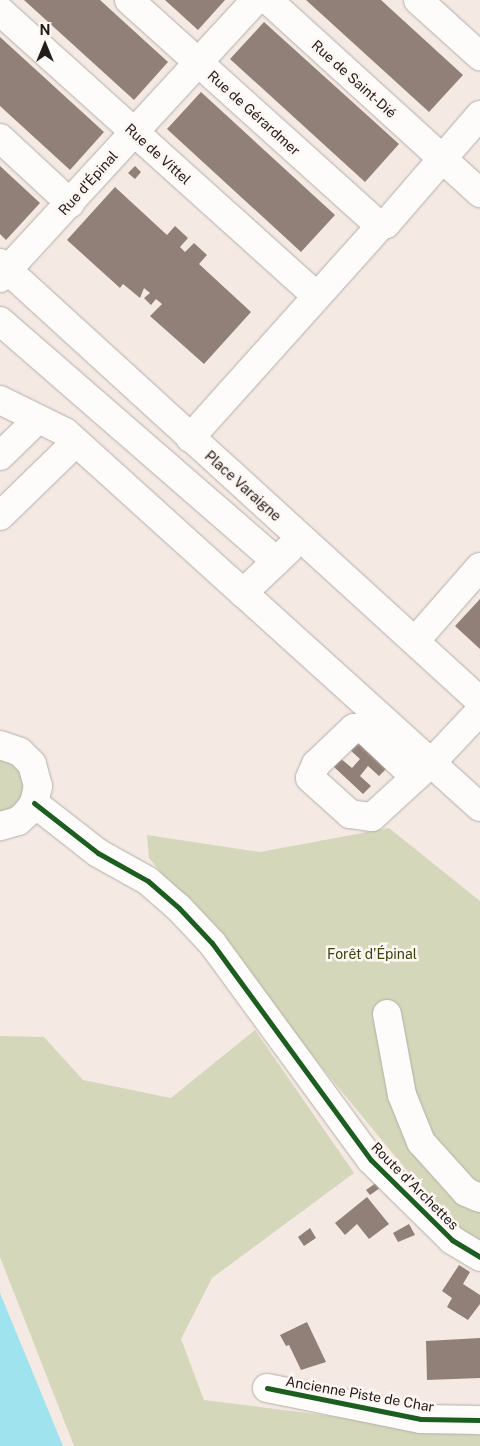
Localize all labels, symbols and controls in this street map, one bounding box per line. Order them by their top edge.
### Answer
north arrow [20,20,70,70]
text: N [40,22,50,38]
street label: Rue de Saint-Dié [308,36,400,122]
street label: Rue de Gérardmer [204,67,304,159]
street label: Rue de Vittel [121,120,195,188]
street label: Rue d'Épinal [55,147,121,219]
street label: Place Varaigne [201,447,285,525]
park label: Forêt d'Épinal [327,946,417,962]
street label: Route d'Archettes [368,1139,462,1233]
street label: Ancienne Piste de Char [284,1373,436,1415]

